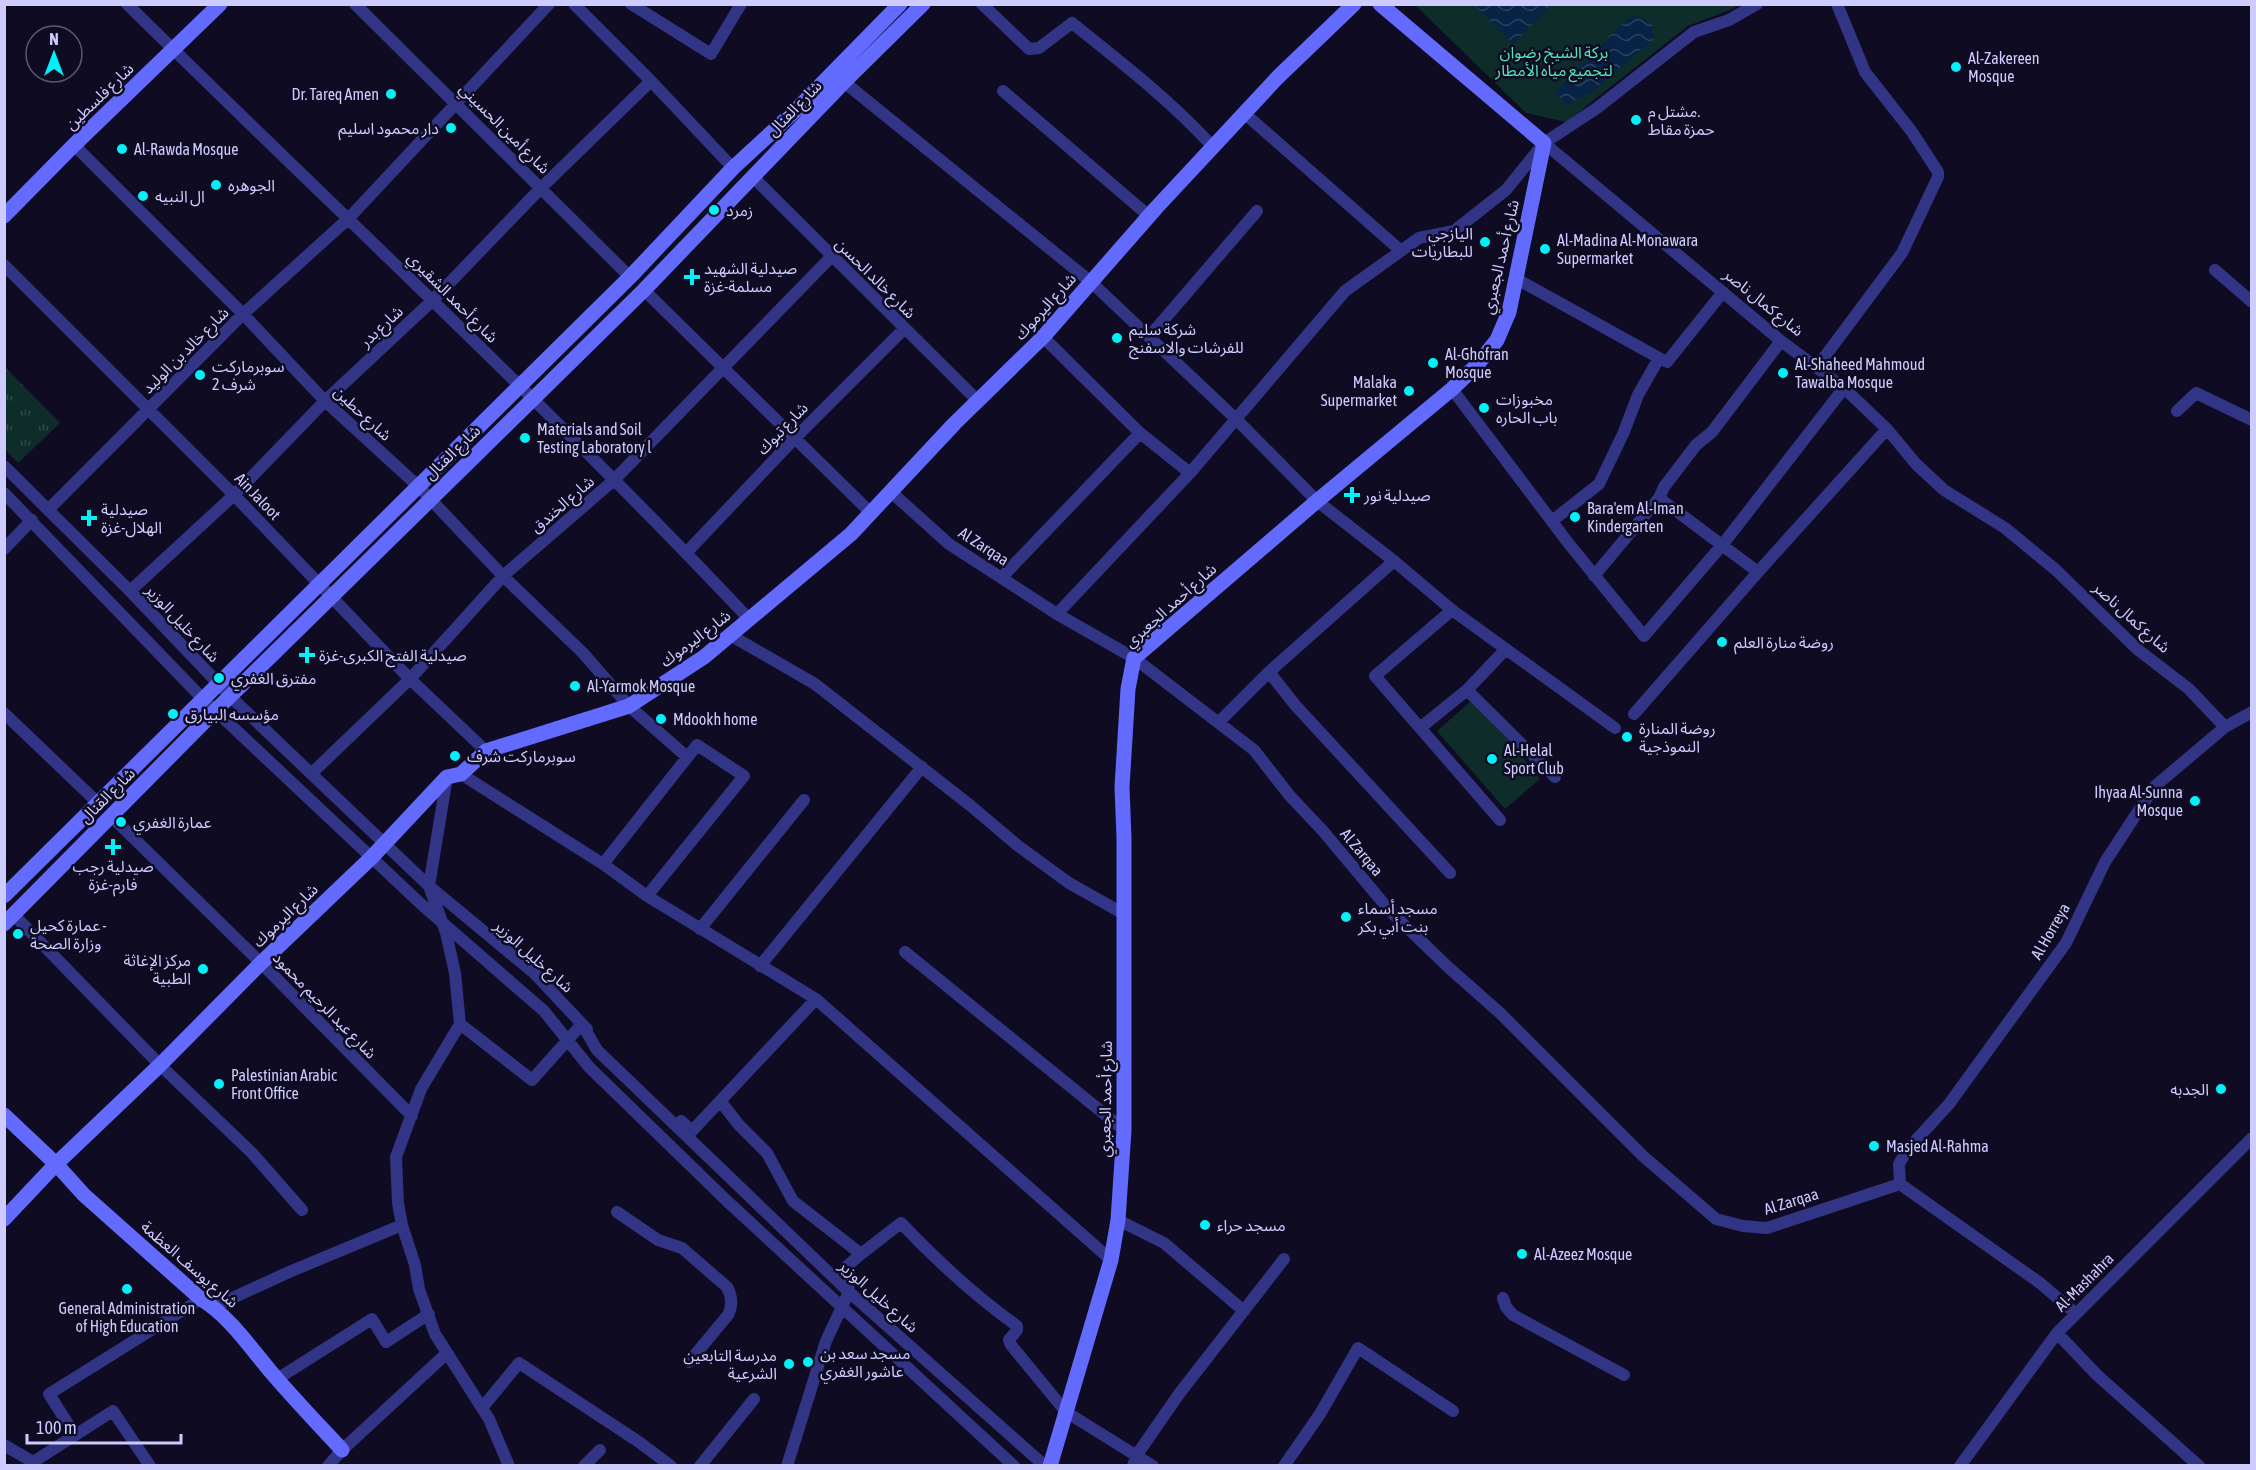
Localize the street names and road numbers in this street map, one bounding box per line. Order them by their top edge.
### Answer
street label: شارع فلسطين [61,59,140,136]
street label: شارع القنال [763,76,828,142]
street label: شارع أمين الحسيني [453,79,554,180]
street label: شارع أحمد الجعبري [1478,198,1526,317]
street label: شارع خالد الحسن [829,234,920,325]
street label: شارع أحمد الشقيري [401,248,502,349]
street label: شارع كمال ناصر [1717,264,1807,343]
street label: شارع اليرموك [1011,269,1082,346]
street label: شارع بدر [355,302,409,354]
street label: شارع خالد بن الوليد [138,303,235,400]
street label: شارع حطين [328,382,395,447]
street label: شارع تبوك [753,398,814,461]
street label: شارع القنال [420,421,486,486]
street label: Ain Jaloot [231,469,285,523]
street label: شارع الخندق [527,472,600,539]
street label: Al Zarqaa [955,523,1012,570]
street label: شارع أحمد الجعبري [1120,559,1222,654]
street label: شارع كمال ناصر [2087,577,2174,659]
street label: شارع خليل الوزير [139,580,224,668]
street label: شارع اليرموك [656,606,736,673]
street label: شارع القنال [76,764,141,829]
street label: Al Zarqaa [1336,825,1387,880]
street label: شارع اليرموك [249,880,324,953]
street label: Al Horreya [2027,900,2074,963]
street label: شارع خليل الوزير [488,915,577,999]
street label: شارع عبد الرحيم محمود [267,948,380,1065]
street label: شارع أحمد الجعبري [1095,1040,1119,1158]
street label: Al Zarqaa [1762,1184,1821,1219]
street label: شارع يوسف العظمة [135,1217,242,1314]
street label: Al-Mashahra [2051,1249,2117,1315]
street label: شارع خليل الوزير [833,1255,922,1339]

